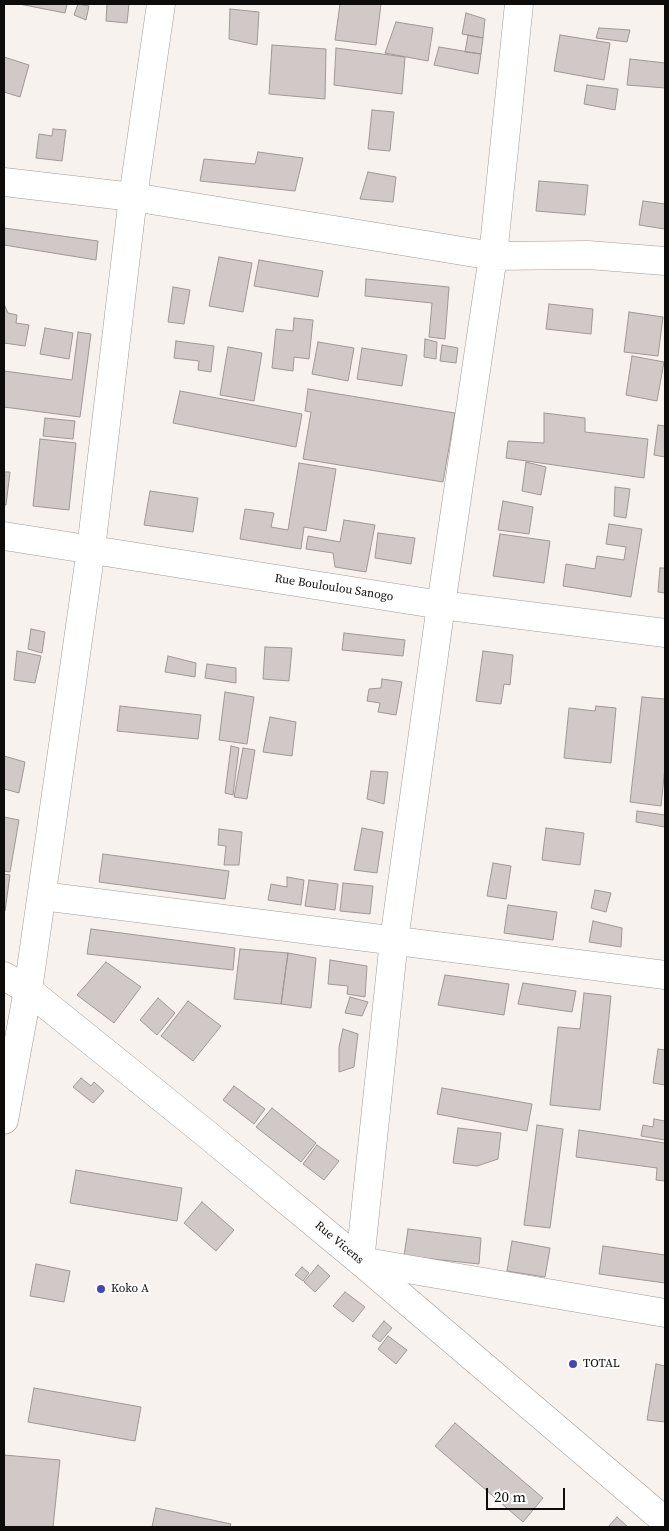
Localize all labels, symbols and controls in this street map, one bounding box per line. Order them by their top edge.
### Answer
street label: Rue Bouloulou Sanogo [274,571,394,605]
street label: Rue Vicens [312,1218,366,1268]
place label: Koko A [111,1282,149,1296]
marker: Koko A [95,1283,107,1295]
place label: TOTAL [583,1357,620,1371]
marker: TOTAL [567,1358,579,1370]
scale bar [489,1478,568,1510]
text: 20 m [494,1486,526,1507]

